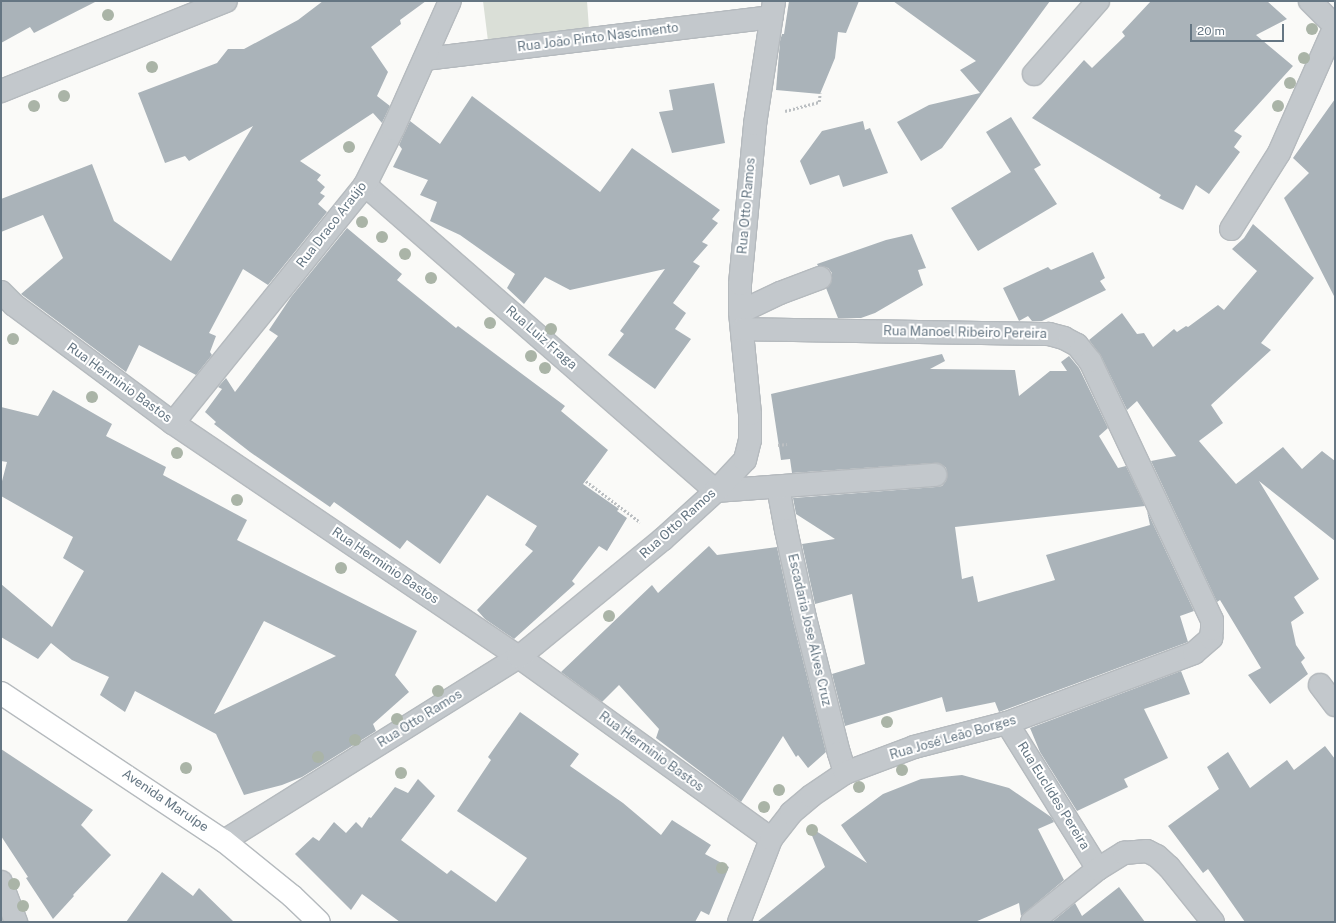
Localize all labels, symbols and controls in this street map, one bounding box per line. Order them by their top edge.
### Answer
scale bar [1192,16,1286,42]
street label: Rua João Pinto Nascimento [516,20,680,56]
text: 20 m [1197,24,1225,38]
street label: Rua Otto Ramos [735,157,759,255]
street label: Rua Draco Araújo [294,179,370,271]
street label: Rua Luiz Fraga [502,303,580,373]
street label: Rua Manoel Ribeiro Pereira [883,324,1047,342]
street label: Rua Herminio Bastos [64,340,174,426]
street label: Rua Otto Ramos [637,486,719,562]
street label: Rua Herminio Bastos [329,524,441,608]
street label: Escadaria Jose Alves Cruz [784,552,834,708]
street label: Rua Otto Ramos [375,687,465,751]
street label: Rua Herminio Bastos [596,709,706,795]
street label: Rua José Leão Borges [888,712,1018,764]
street label: Rua Euclídes Pereira [1013,739,1093,853]
street label: Avenida Maruípe [119,766,211,836]

